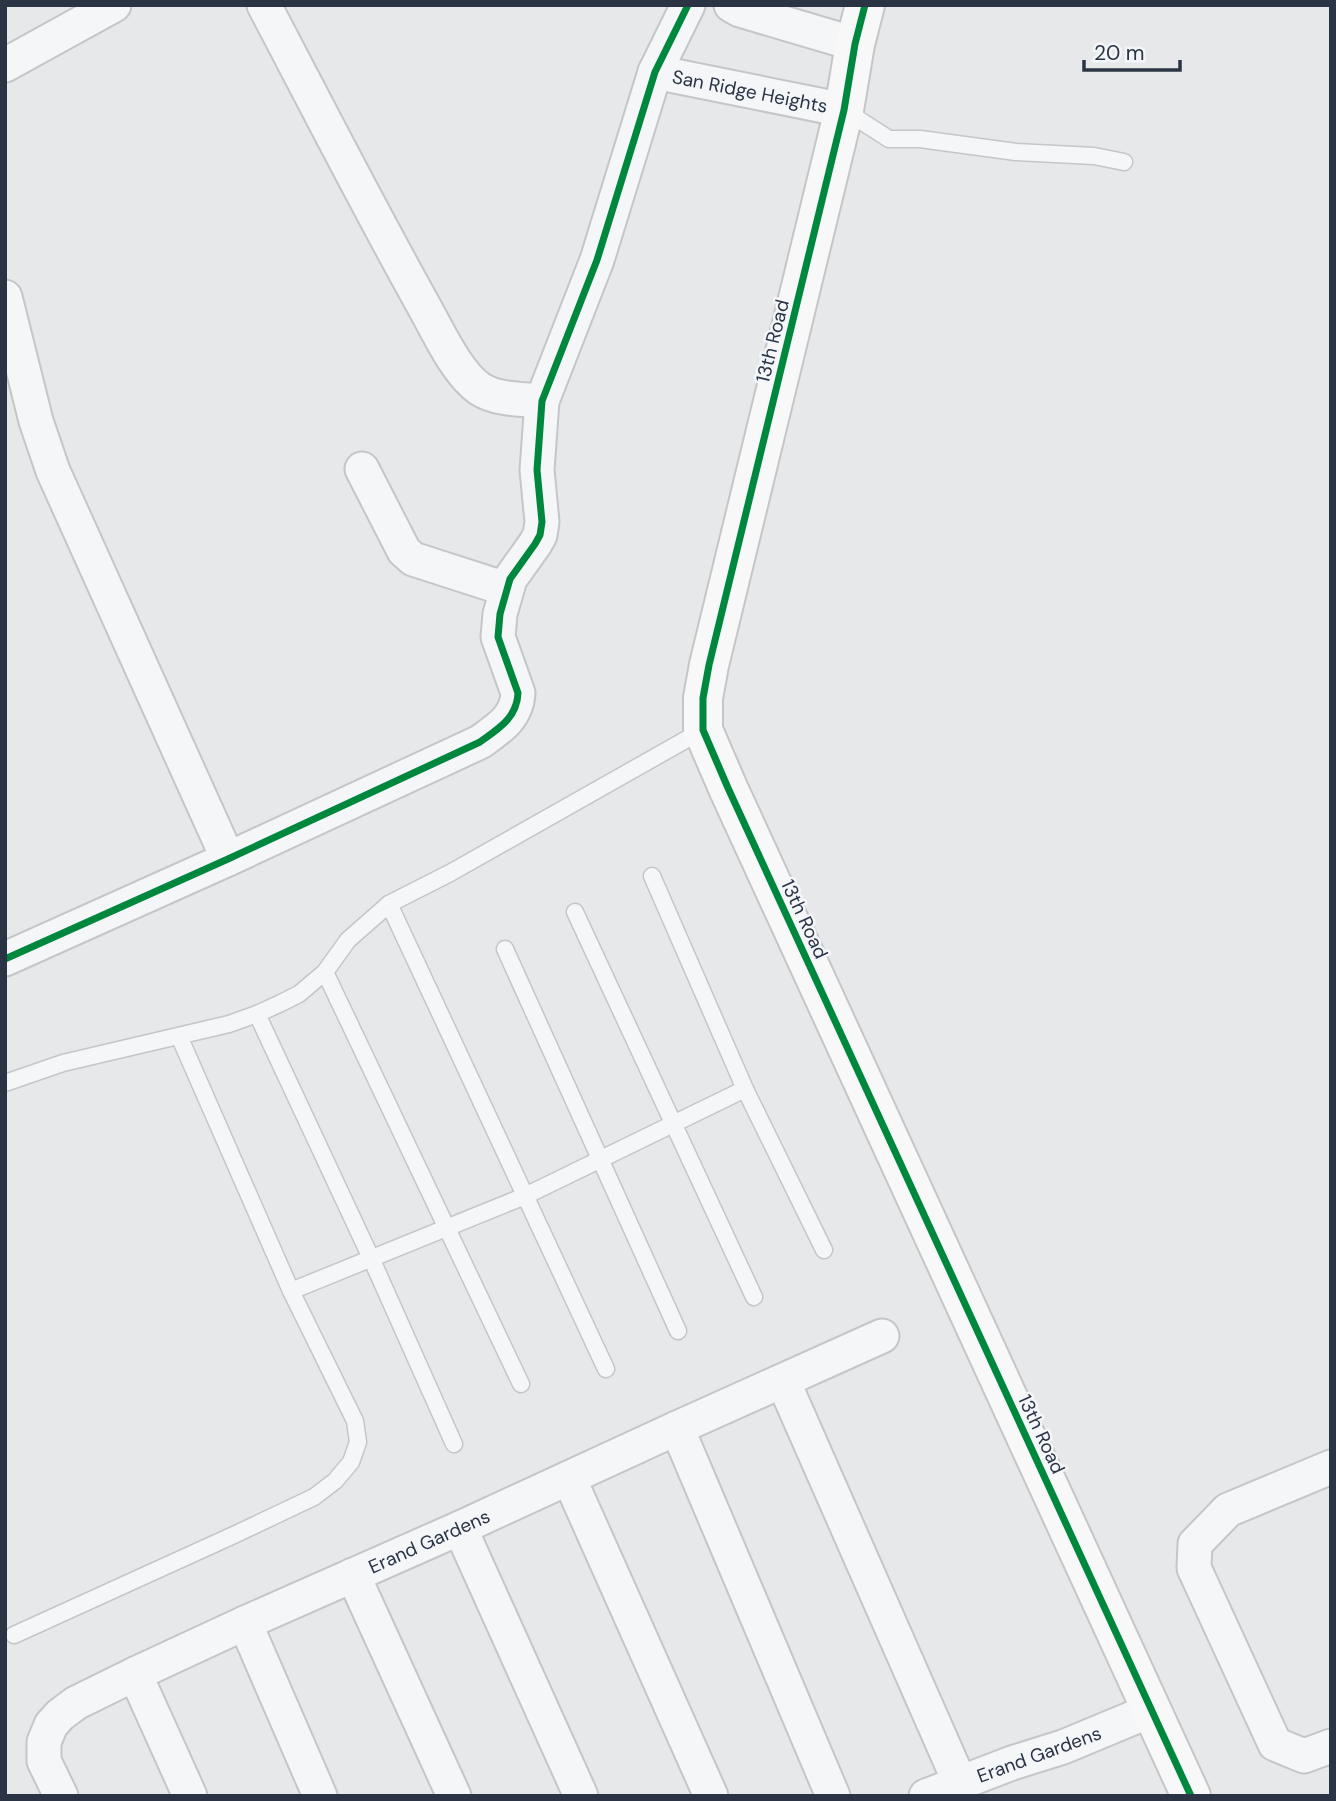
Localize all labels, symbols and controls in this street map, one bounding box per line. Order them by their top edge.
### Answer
scale bar [1084,28,1180,72]
text: 20 m [1094,39,1145,67]
street label: San Ridge Heights [670,64,830,119]
street label: 13th Road [750,297,795,385]
street label: 13th Road [775,875,834,963]
street label: 13th Road [1012,1390,1071,1478]
street label: Erand Gardens [364,1503,494,1579]
street label: Erand Gardens [974,1720,1105,1789]

